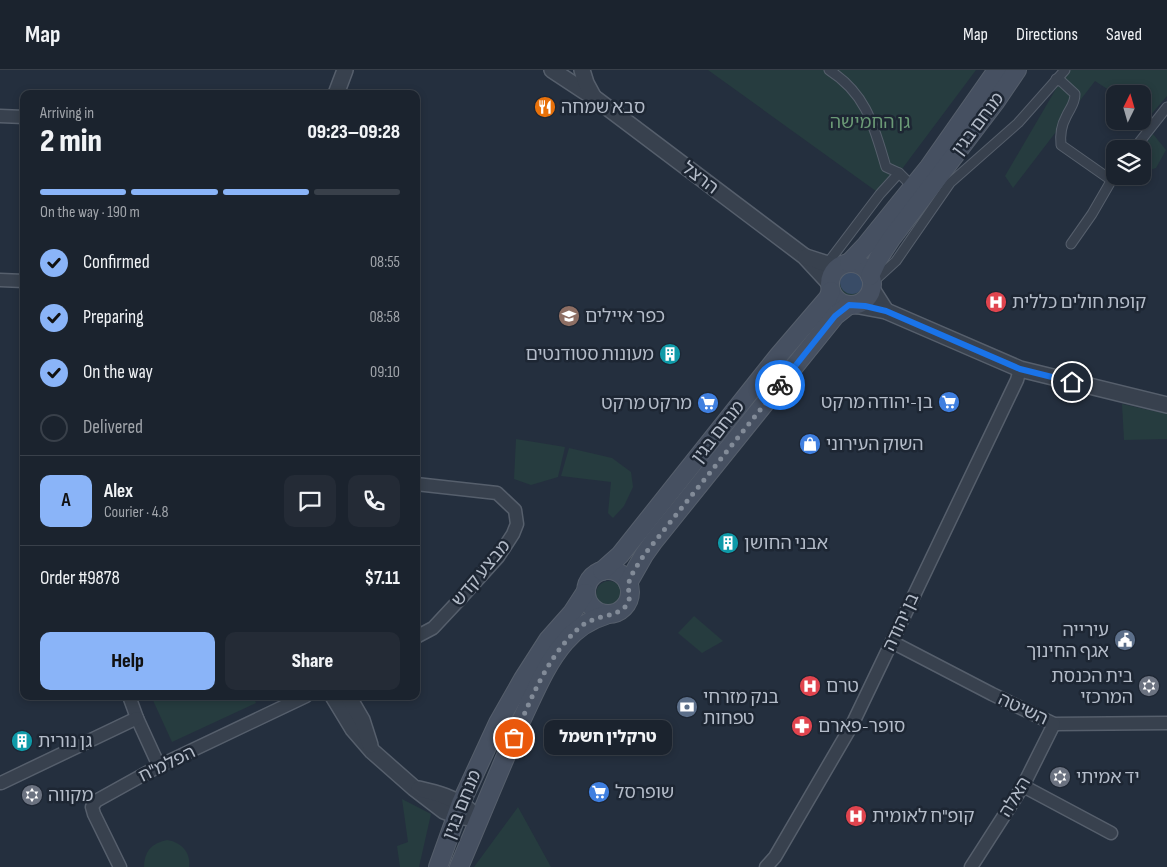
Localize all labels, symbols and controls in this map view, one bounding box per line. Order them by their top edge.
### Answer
text: Map [25,20,60,49]
text: Map [963,24,988,45]
text: Directions [1016,24,1078,45]
text: Saved [1106,24,1142,45]
north arrow [1106,85,1151,130]
map controls [1106,85,1151,185]
street label: מנחם בגין [948,88,1009,160]
restaurant icon: סבא שמחה [533,95,557,119]
place label: סבא שמחה [561,97,645,118]
text: Arriving in [40,104,94,123]
park label: גן החמישה [830,112,910,133]
text: 09:23–09:28 [307,121,400,144]
text: 2 min [40,122,102,161]
button: layers [1106,140,1151,185]
street label: הרצל [678,158,722,198]
text: On the way · 190 m [40,203,140,222]
icon: check [40,249,68,277]
text: Confirmed [83,251,150,274]
text: 08:55 [370,253,400,272]
hospital icon: קופת חולים כללית [984,290,1008,314]
place label: קופת חולים כללית [1012,292,1146,313]
icon: check [40,304,68,332]
school or university icon: כפר איילים [557,304,581,328]
text: Preparing [83,306,144,329]
place label: כפר איילים [585,306,665,327]
text: 08:58 [369,308,400,327]
building icon: מעונות סטודנטים [658,342,682,366]
place label: מעונות סטודנטים [525,344,654,365]
icon: check [40,359,68,387]
courier [755,360,805,410]
text: On the way [83,361,153,384]
pin [1051,361,1093,403]
text: 09:10 [370,363,400,382]
icon: home [1058,368,1086,396]
icon: bike [766,371,794,399]
supermarket icon: בן-יהודה מרקט [937,390,961,414]
supermarket icon: מרקט מרקט [696,391,720,415]
place label: בן-יהודה מרקט [821,392,933,413]
place label: מרקט מרקט [601,393,692,414]
street label: מנחם בגין [687,396,749,467]
text: Delivered [83,416,143,439]
shop icon: השוק העירוני [798,432,822,456]
place label: השוק העירוני [826,434,924,455]
button: chat [284,475,336,527]
button: phone [348,475,400,527]
text: Alex [104,480,133,503]
text: A [61,489,71,512]
text: Courier · 4.8 [104,503,168,522]
building icon: אבני החושן [716,531,740,555]
place label: אבני החושן [744,533,828,554]
street label: מבצע קדש [447,536,515,610]
text: Order #9878 [40,567,120,590]
text: $7.11 [364,567,400,590]
street label: בן יהודה [879,590,923,654]
place label: עירייה אגף החינוך [1026,620,1109,662]
public building icon: עירייה אגף החינוך [1113,628,1137,652]
button: Help [40,632,215,690]
button: Share [225,632,400,690]
place label: בית הכנסת המרכזי [1051,666,1133,708]
hospital icon: טרם [798,674,822,698]
synagogue icon: בית הכנסת המרכזי [1137,674,1161,698]
place label: טרם [826,676,859,697]
place label: בנק מזרחי טפחות [703,687,779,729]
street label: השיטה [995,688,1051,730]
bank icon: בנק מזרחי טפחות [675,695,699,719]
pharmacy icon: סופר-פארם [790,714,814,738]
place label: סופר-פארם [818,716,905,737]
pin [493,717,535,759]
callout: טרקלין חשמל [544,720,672,756]
icon: bag [500,724,528,752]
text: טרקלין חשמל [559,728,657,747]
building icon: גן נורית [10,729,34,753]
place label: גן נורית [38,731,93,752]
street label: הפלמ"ח [135,741,199,787]
synagogue icon: יד אמיתי [1048,765,1072,789]
street label: מנחם בגין [439,767,486,843]
place label: יד אמיתי [1076,767,1140,788]
street label: האלה [995,773,1035,821]
supermarket icon: שופרסל [587,780,611,804]
place label: שופרסל [615,782,674,803]
synagogue icon: מקווה [20,783,44,807]
place label: מקווה [48,785,93,806]
hospital icon: קופ"ח לאומית [844,804,868,828]
place label: קופ"ח לאומית [872,806,975,827]

